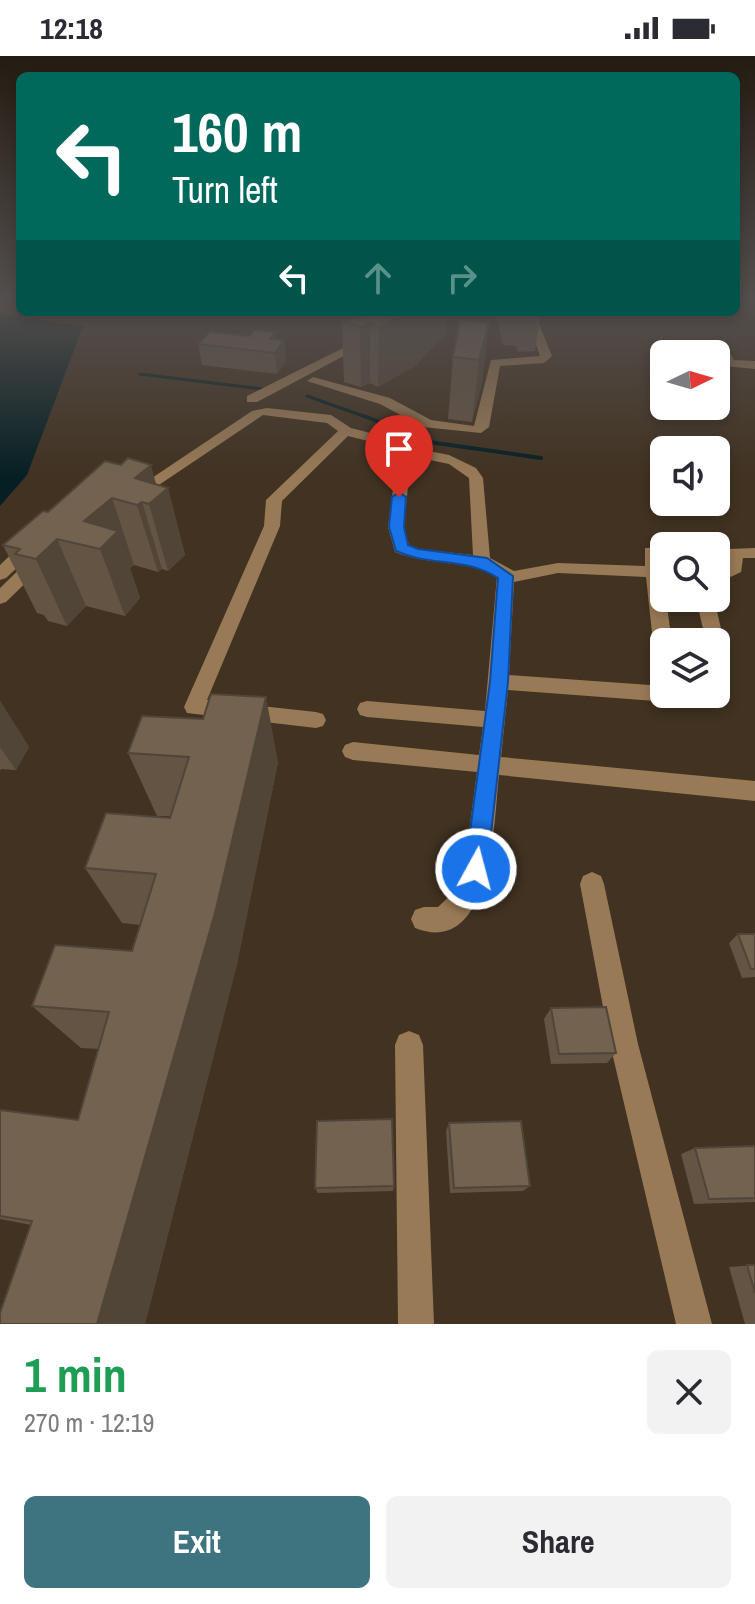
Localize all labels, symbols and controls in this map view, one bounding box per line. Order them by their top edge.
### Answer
text: 12:18 [40,8,103,48]
text: 160 m [172,94,302,169]
icon: left [40,104,144,208]
text: Turn left [172,166,278,214]
icon: left [272,256,316,300]
icon: ahead [356,256,400,300]
icon: right [440,256,484,300]
north arrow [650,340,730,420]
map controls [650,340,730,708]
pin [365,415,433,497]
icon: arrive [377,427,421,471]
button: sound [650,436,730,516]
button: search [650,532,730,612]
button: layers [650,628,730,708]
position arrow [434,827,518,911]
text: 1 min [24,1342,127,1407]
button: close [647,1350,731,1434]
text: 270 m · 12:19 [24,1405,154,1440]
button: Exit [24,1496,370,1588]
button: Share [386,1496,731,1588]

